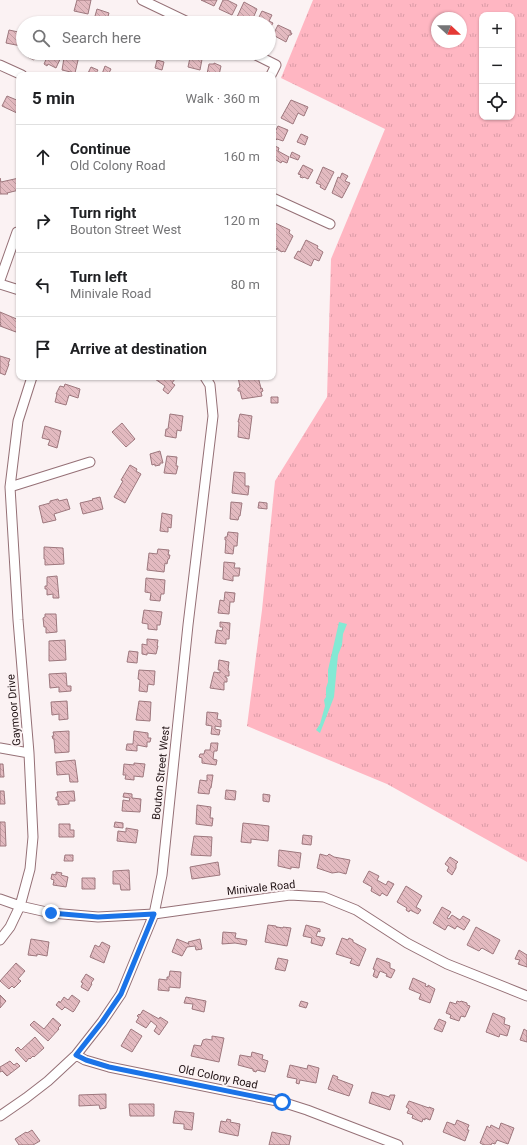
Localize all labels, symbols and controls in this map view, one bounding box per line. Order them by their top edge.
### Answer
north arrow [431,12,467,48]
map controls [479,12,515,120]
button: + [479,12,515,48]
search box [16,16,276,60]
icon: search [30,27,52,49]
text: Search here [62,29,141,47]
button: − [479,48,515,84]
button: locate [479,84,515,120]
text: 5 min [32,88,75,108]
text: Walk · 360 m [185,91,260,106]
text: Continue [70,140,131,158]
icon: ahead [32,146,54,168]
text: 160 m [223,149,260,164]
text: Old Colony Road [70,158,166,173]
text: Turn right [70,204,136,222]
icon: right [32,210,54,232]
text: 120 m [223,213,260,228]
text: Bouton Street West [70,222,181,237]
text: Turn left [70,268,127,286]
icon: left [32,274,54,296]
text: 80 m [231,277,260,292]
text: Minivale Road [70,286,151,301]
icon: arrive [32,338,54,360]
text: Arrive at destination [70,340,207,358]
street label: Gaymoor Drive [4,673,24,746]
street label: Bouton Street West [150,725,172,821]
street label: Minivale Road [226,878,296,898]
route end [42,904,60,922]
street label: Old Colony Road [177,1062,259,1092]
route start [273,1093,291,1111]

